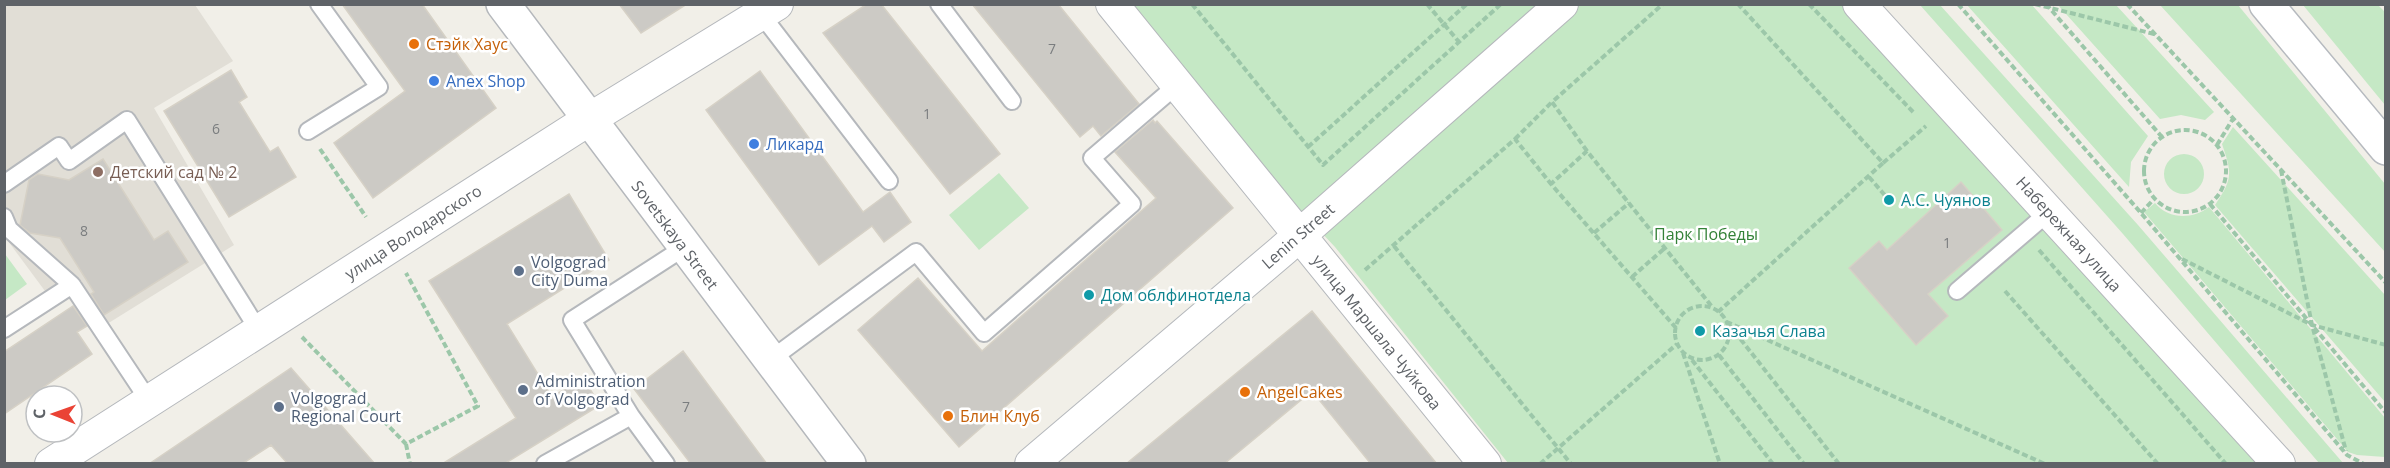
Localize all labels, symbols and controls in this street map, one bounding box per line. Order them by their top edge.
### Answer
place label: Стэйк Хаус [426,33,508,55]
marker: Стэйк Хаус [407,37,421,51]
house number: 7 [1048,39,1056,58]
place label: Anex Shop [446,70,525,92]
marker: Anex Shop [427,74,441,88]
house number: 1 [923,104,931,123]
house number: 6 [212,119,220,138]
place label: Ликард [766,133,824,155]
marker: Ликард [747,137,761,151]
place label: Детский сад № 2 [110,161,237,183]
marker: Детский сад № 2 [91,165,105,179]
street label: Набережная улица [2011,172,2127,296]
street label: Sovetskaya Street [627,176,724,294]
street label: улица Володарского [340,179,486,285]
place label: А.С. Чуянов [1901,189,1991,211]
marker: А.С. Чуянов [1882,193,1896,207]
street label: Lenin Street [1257,198,1339,274]
house number: 8 [80,221,88,240]
park label: Парк Победы [1654,223,1758,245]
house number: 1 [1943,233,1951,252]
street label: улица Маршала Чуйкова [1307,250,1447,414]
place label: Volgograd City Duma [531,251,608,291]
marker: Volgograd City Duma [512,264,526,278]
place label: Дом облфинотдела [1101,284,1251,306]
marker: Дом облфинотдела [1082,288,1096,302]
place label: Казачья Слава [1712,320,1826,342]
marker: Казачья Слава [1693,324,1707,338]
place label: Administration of Volgograd [535,370,646,410]
place label: AngelCakes [1257,381,1343,403]
marker: Administration of Volgograd [516,383,530,397]
north arrow [24,384,84,444]
marker: AngelCakes [1238,385,1252,399]
place label: Volgograd Regional Court [291,387,401,427]
house number: 7 [682,397,690,416]
marker: Volgograd Regional Court [272,400,286,414]
place label: Блин Клуб [960,405,1040,427]
text: С [28,408,50,419]
marker: Блин Клуб [941,409,955,423]

